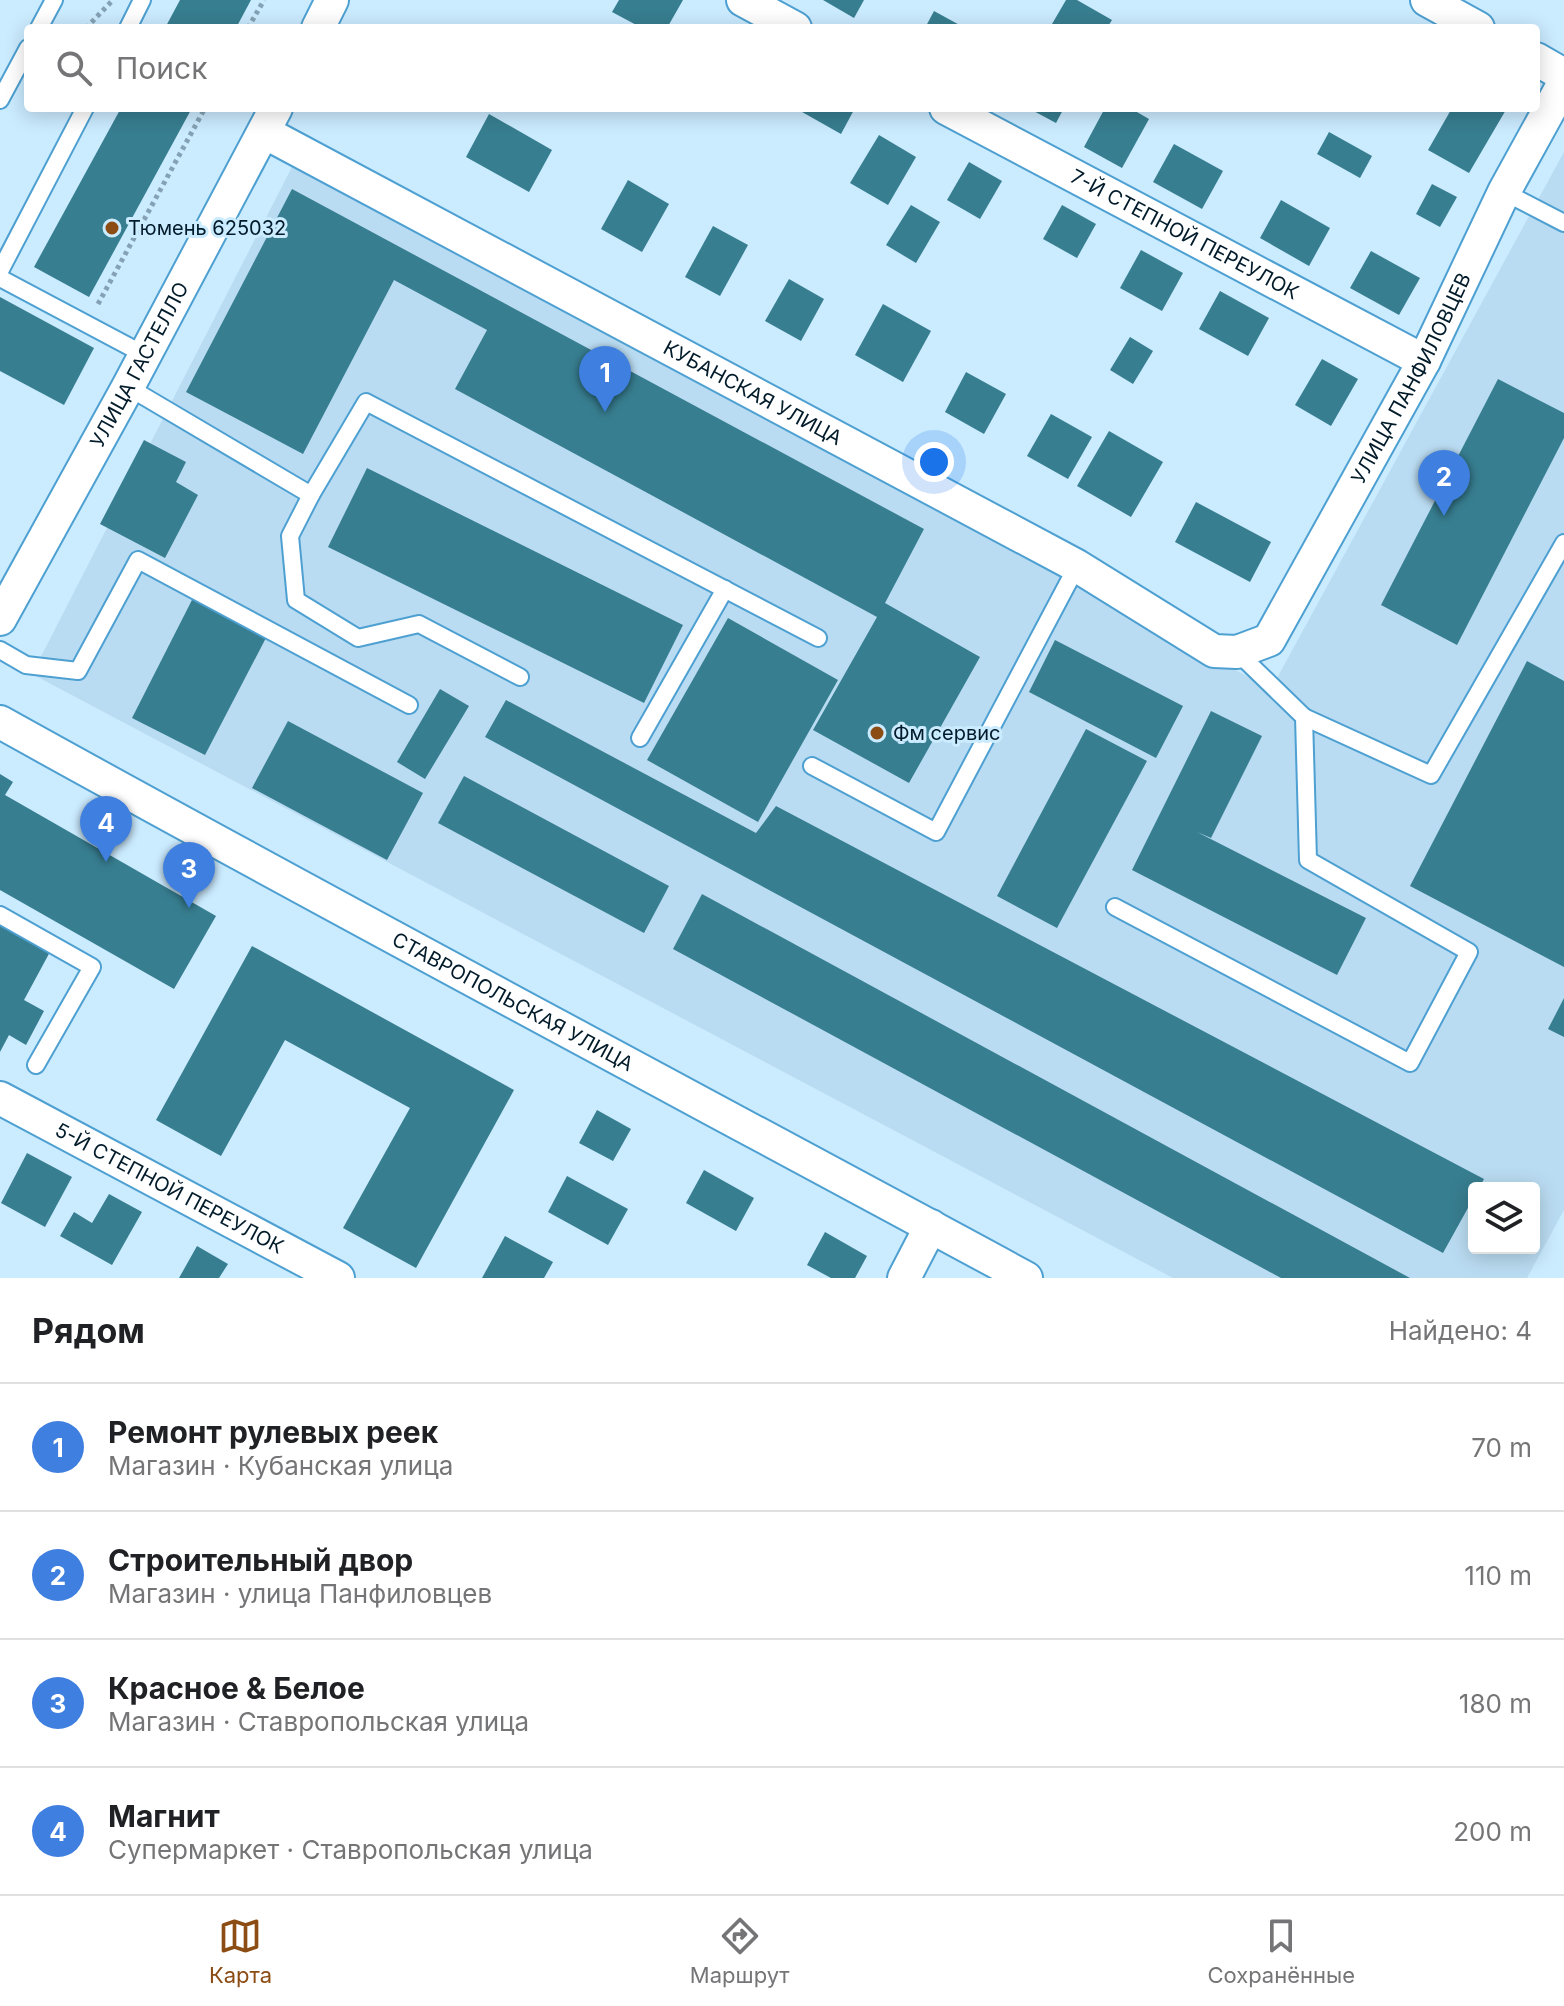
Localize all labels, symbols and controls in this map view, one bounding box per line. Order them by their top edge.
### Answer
search box [24,24,1540,112]
icon: search [52,46,96,90]
text: Поиск [116,50,207,86]
street label: 7-Й СТЕПНОЙ ПЕРЕУЛОК [1067,164,1303,304]
place label: Тюмень 625032 [128,216,286,240]
marker: Тюмень 625032 [103,219,121,237]
street label: УЛИЦА ПАНФИЛОВЦЕВ [1346,269,1476,488]
street label: УЛИЦА ГАСТЕЛЛО [85,278,194,452]
street label: КУБАНСКАЯ УЛИЦА [659,335,846,450]
pin: 1 [579,346,631,412]
your location [914,442,954,482]
pin: 2 [1418,450,1470,516]
place label: Фм сервис [893,721,1000,745]
marker: Фм сервис [868,724,886,742]
pin: 4 [80,796,132,862]
pin: 3 [163,842,215,908]
street label: СТАВРОПОЛЬСКАЯ УЛИЦА [388,927,637,1076]
street label: 5-Й СТЕПНОЙ ПЕРЕУЛОК [51,1118,288,1259]
map controls [1468,1182,1540,1254]
button: layers [1468,1182,1540,1254]
text: Рядом [32,1310,145,1351]
text: Найдено: 4 [1389,1315,1532,1346]
text: Ремонт рулевых реек [108,1414,438,1450]
text: 1 [52,1432,64,1463]
text: 70 m [1471,1432,1532,1463]
text: Магазин · Кубанская улица [108,1450,453,1481]
text: Строительный двор [108,1542,413,1578]
text: 2 [50,1560,66,1591]
text: 110 m [1464,1560,1532,1591]
text: Магазин · улица Панфиловцев [108,1578,492,1609]
text: Красное & Белое [108,1670,365,1706]
text: 3 [50,1688,66,1719]
text: 180 m [1459,1688,1532,1719]
text: Магазин · Ставропольская улица [108,1706,529,1737]
text: Магнит [108,1798,220,1834]
text: 4 [49,1816,67,1847]
text: 200 m [1453,1816,1532,1847]
text: Супермаркет · Ставропольская улица [108,1834,593,1865]
tab: Карта [209,1914,272,1988]
tab: Маршрут [690,1914,790,1988]
tab: Сохранённые [1207,1914,1355,1988]

